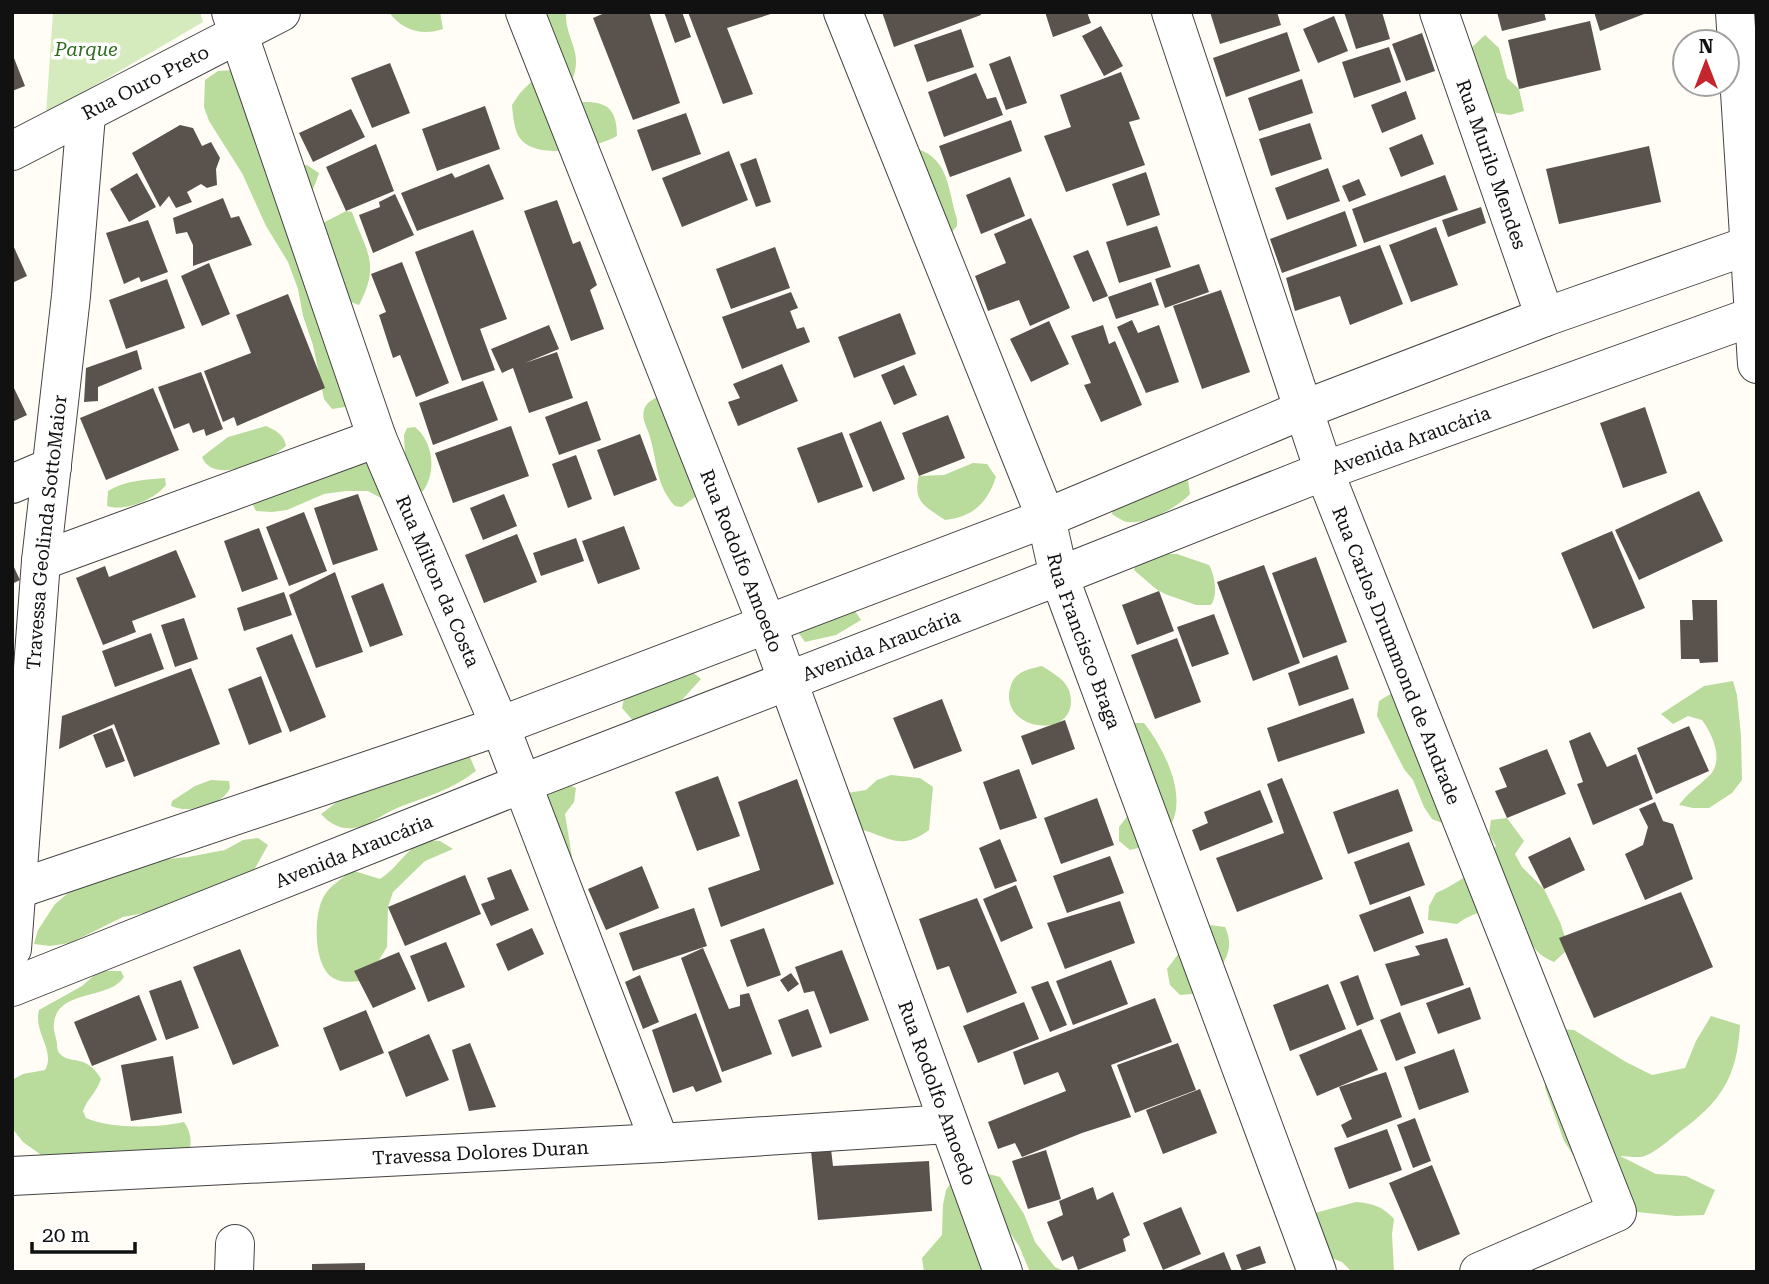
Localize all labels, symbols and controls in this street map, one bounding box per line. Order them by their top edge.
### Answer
north arrow [1671,28,1741,98]
text: N [1699,35,1714,58]
park label: Parque [53,38,118,61]
street label: Rua Ouro Preto [78,40,213,125]
street label: Rua Murilo Mendes [1451,76,1531,252]
street label: Travessa Geolinda SottoMaior [22,394,72,671]
street label: Avenida Araucária [1328,401,1494,479]
street label: Rua Rodolfo Amoedo [695,466,787,656]
street label: Rua Milton da Costa [391,492,485,671]
street label: Rua Carlos Drummond de Andrade [1327,503,1466,808]
street label: Rua Francisco Braga [1042,551,1126,733]
street label: Avenida Araucária [799,604,964,686]
street label: Avenida Araucária [272,809,437,893]
street label: Rua Rodolfo Amoedo [893,998,981,1188]
street label: Travessa Dolores Duran [372,1136,589,1170]
scale bar [32,1210,135,1254]
text: 20 m [42,1223,90,1247]

